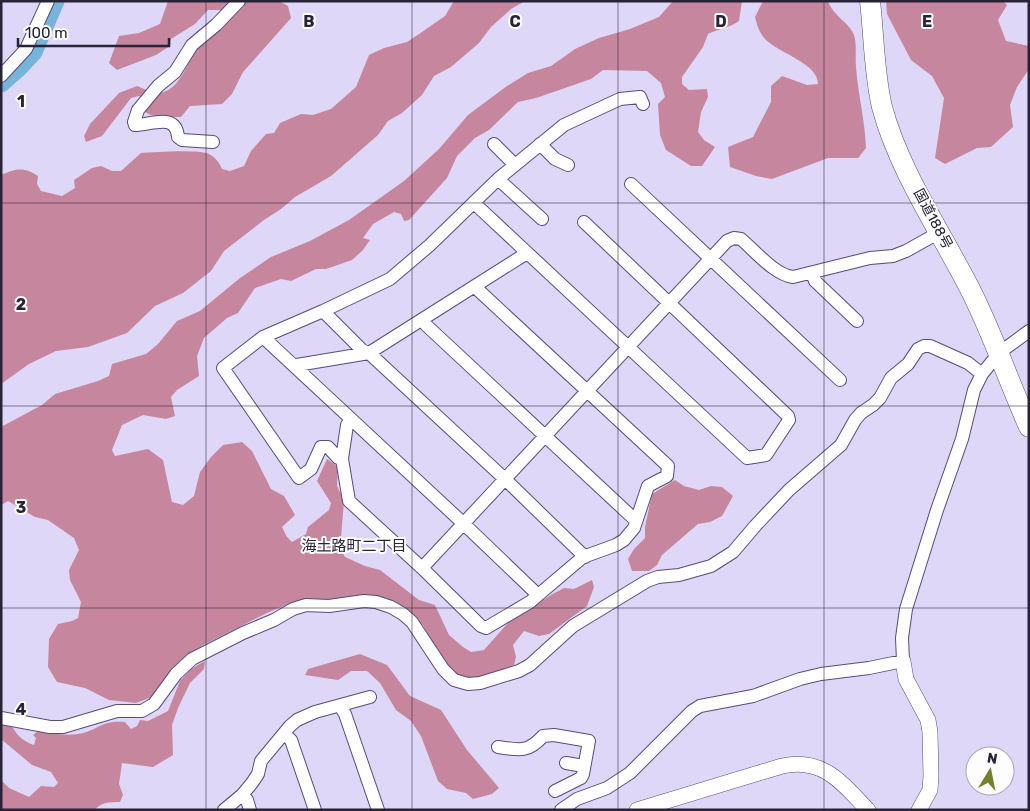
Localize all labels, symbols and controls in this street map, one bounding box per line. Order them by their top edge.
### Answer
text: B [303,12,315,31]
text: C [509,12,521,31]
text: D [715,12,727,31]
text: E [922,12,932,31]
scale bar [18,15,169,47]
text: 100 m [25,24,67,42]
text: 1 [17,92,25,111]
street label: 国道188号 [910,186,956,252]
text: 2 [16,295,26,314]
text: 3 [16,498,26,517]
district label: 海土路町二丁目 [301,537,407,555]
text: 4 [16,700,27,719]
north arrow [965,746,1015,796]
text: N [986,749,999,768]

